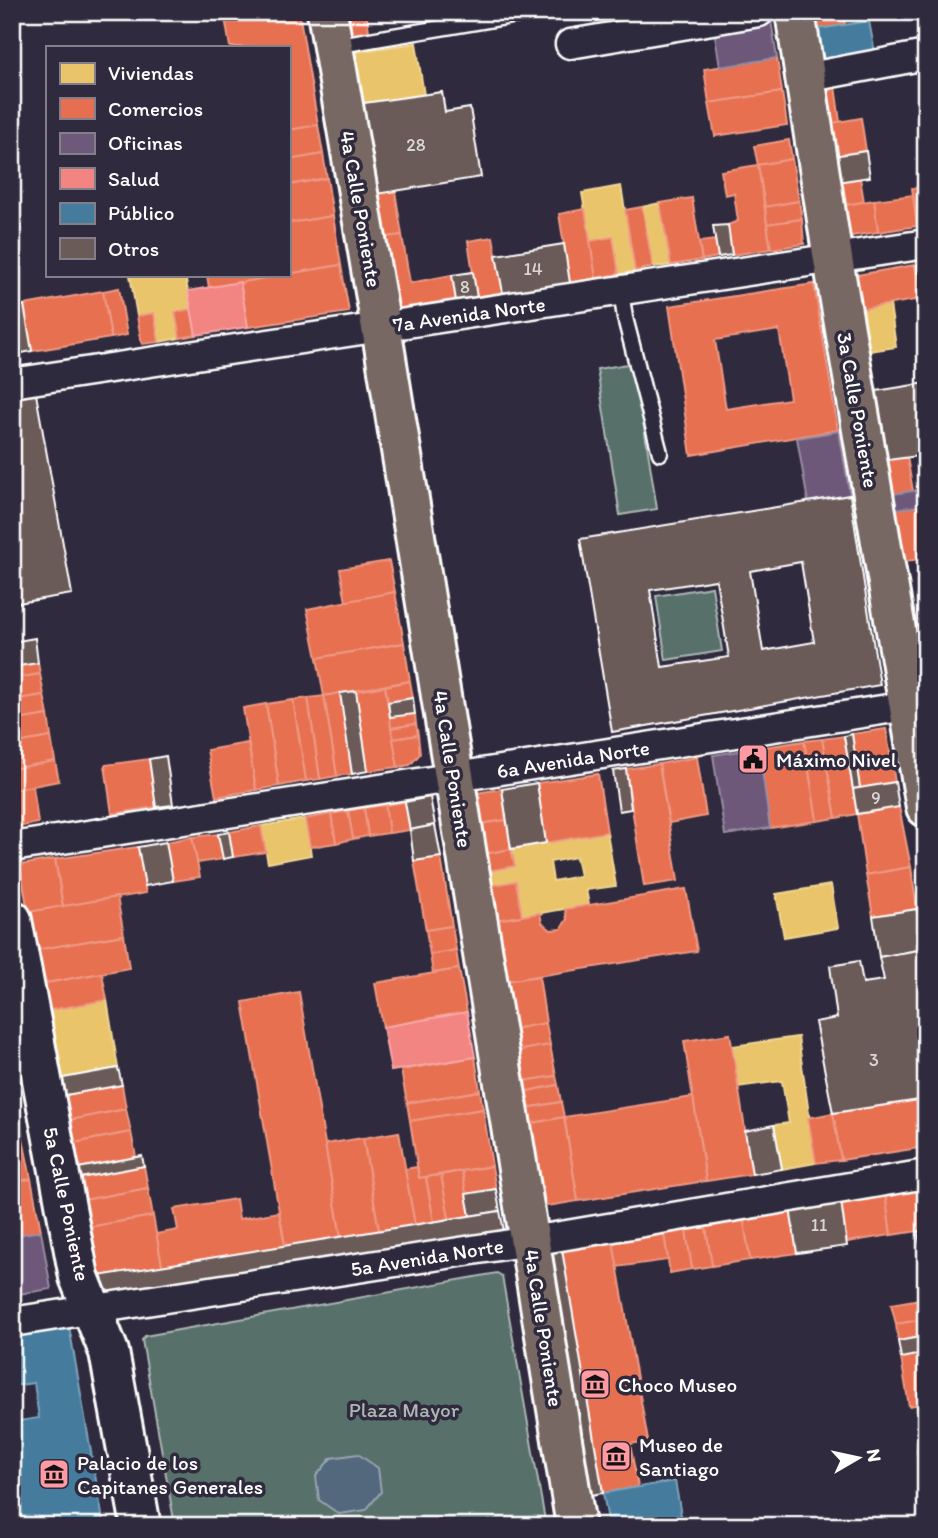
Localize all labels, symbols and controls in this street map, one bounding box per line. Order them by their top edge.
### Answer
legend [46,46,290,276]
text: Viviendas [108,60,194,85]
text: Comercios [108,96,203,121]
street label: 4a Calle Poniente [335,129,387,289]
text: Oficinas [108,130,183,155]
house number: 28 [406,134,426,156]
text: Salud [108,166,159,191]
text: Público [108,200,174,225]
text: Otros [108,236,159,261]
house number: 14 [523,258,543,280]
house number: 8 [460,276,470,298]
street label: 7a Avenida Norte [391,291,547,337]
street label: 3a Calle Poniente [832,330,884,490]
street label: 4a Calle Poniente [428,689,478,849]
street label: 6a Avenida Norte [495,735,651,783]
public building icon: Máximo Nivel [736,742,770,776]
place label: Máximo Nivel [776,747,897,772]
house number: 9 [871,787,881,809]
house number: 3 [869,1049,879,1071]
street label: 5a Calle Poniente [38,1125,96,1283]
house number: 11 [811,1214,827,1236]
street label: 5a Avenida Norte [349,1233,505,1281]
street label: 4a Calle Poniente [519,1248,569,1408]
museum icon: Choco Museo [578,1367,612,1401]
place label: Choco Museo [618,1372,737,1397]
park label: Plaza Mayor [349,1397,460,1422]
north arrow [822,1422,892,1492]
place label: Museo de Santiago [639,1432,723,1481]
museum icon: Museo de Santiago [599,1439,633,1473]
text: N [862,1447,887,1464]
place label: Palacio de los Capitanes Generales [77,1450,263,1499]
museum icon: Palacio de los Capitanes Generales [37,1457,71,1491]

